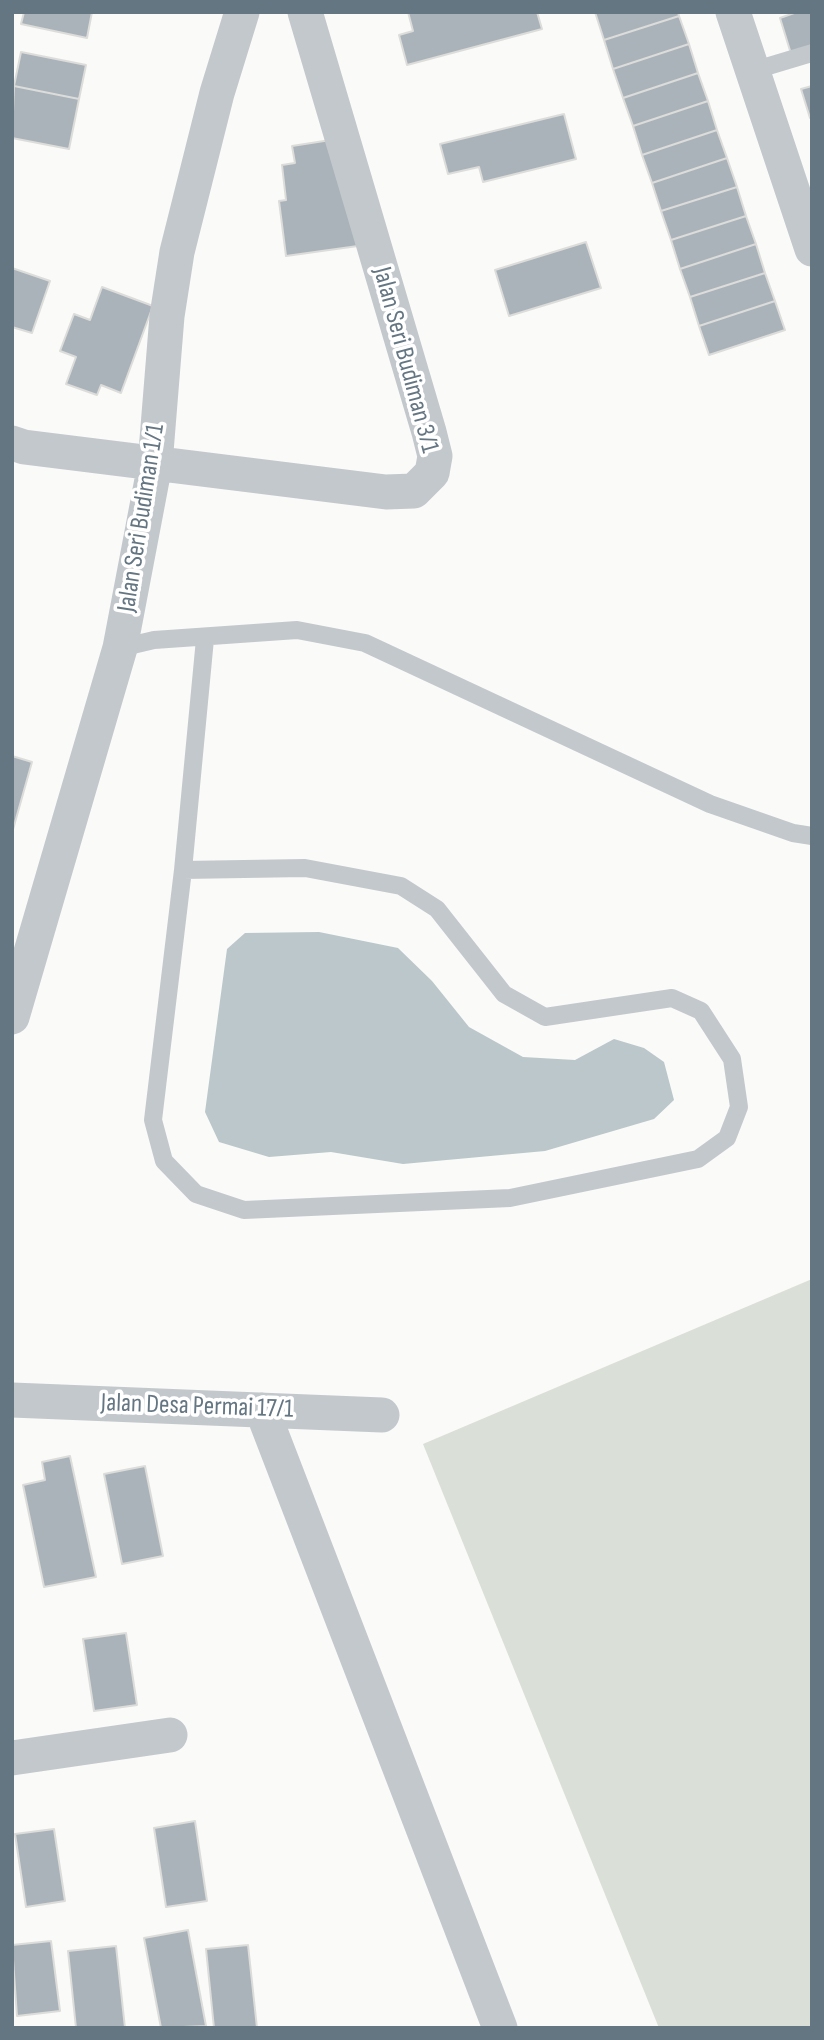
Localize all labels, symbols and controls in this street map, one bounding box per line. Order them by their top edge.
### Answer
street label: Jalan Seri Budiman 3/1 [365,264,445,456]
street label: Jalan Seri Budiman 1/1 [112,422,172,614]
street label: Jalan Desa Permai 17/1 [100,1388,294,1426]

